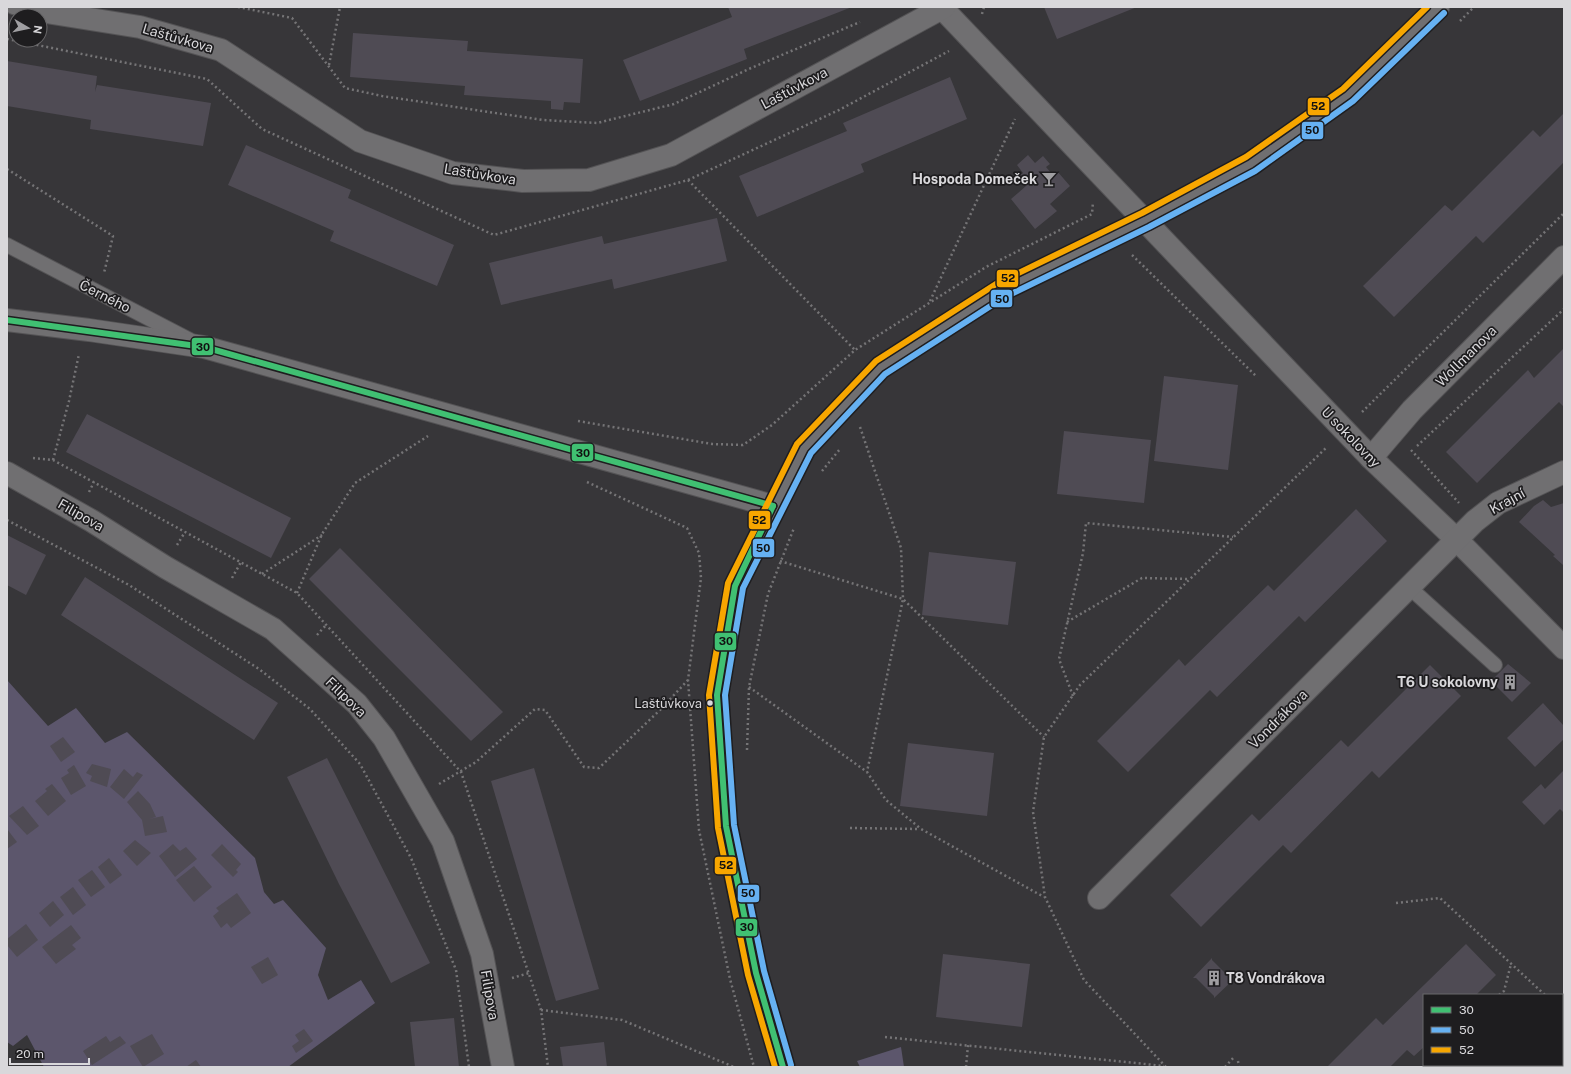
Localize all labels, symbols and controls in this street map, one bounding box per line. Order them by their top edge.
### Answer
north arrow [8,8,48,48]
street label: Laštůvkova [141,20,215,56]
text: N [31,24,44,35]
street label: Laštůvkova [758,64,830,112]
line badge: 52 [1307,97,1330,116]
text: 52 [1311,100,1325,112]
line badge: 50 [1301,121,1324,140]
text: 50 [1305,124,1319,136]
street label: Laštůvkova [443,160,517,188]
bar icon: Hospoda Domeček [1040,170,1058,188]
place label: Hospoda Domeček [912,171,1037,187]
line badge: 52 [996,269,1019,288]
text: 52 [1001,272,1015,284]
street label: Černého [77,275,134,316]
line badge: 50 [990,289,1013,308]
text: 50 [995,293,1009,305]
street label: Wollmanova [1432,322,1500,390]
line badge: 30 [191,337,214,356]
text: 30 [196,341,210,353]
street label: U sokolovny [1318,403,1384,471]
line badge: 30 [571,443,594,462]
text: 30 [576,447,590,459]
street label: Krajní [1487,485,1528,517]
street label: Filipova [55,495,107,535]
line badge: 52 [748,510,771,530]
text: 52 [752,514,766,526]
line badge: 50 [752,538,775,558]
text: 50 [756,542,770,554]
line badge: 30 [714,632,737,651]
text: 30 [719,635,733,647]
building icon: T6 U sokolovny [1501,673,1519,691]
street label: Filipova [322,674,370,720]
place label: T6 U sokolovny [1397,674,1498,690]
street label: Vondrákova [1245,686,1311,752]
place label: Laštůvkova [634,696,702,711]
marker: Laštůvkova [705,698,715,708]
line badge: 52 [714,856,737,875]
text: 52 [719,859,733,871]
line badge: 50 [737,884,760,903]
text: 50 [741,887,755,899]
line badge: 30 [735,918,758,937]
text: 30 [740,921,754,933]
street label: Filipova [478,969,502,1021]
building icon: T8 Vondrákova [1205,969,1223,987]
place label: T8 Vondrákova [1226,970,1325,986]
legend [1423,994,1563,1066]
text: 30 [1459,1003,1474,1017]
text: 50 [1459,1023,1474,1037]
scale bar [10,1040,89,1066]
text: 52 [1459,1043,1474,1057]
text: 20 m [16,1047,44,1061]

